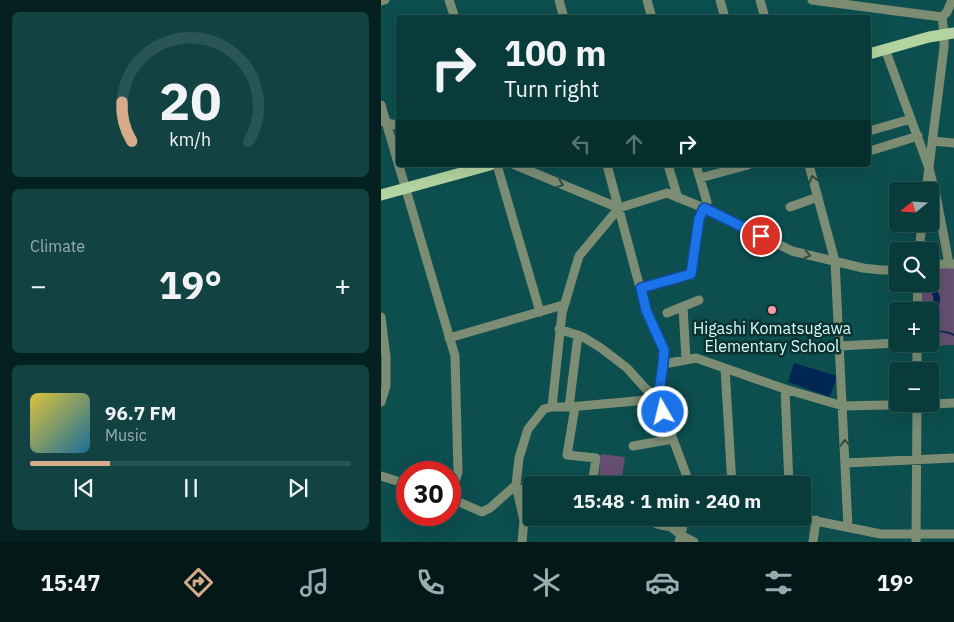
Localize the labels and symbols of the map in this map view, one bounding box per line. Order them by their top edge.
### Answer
one-way arrow [808,175,818,183]
one-way arrow [555,177,564,188]
north arrow [889,182,939,232]
pin [740,215,782,257]
one-way arrow [803,249,812,259]
marker: Higashi Komatsugawa Elementary School [766,304,778,316]
place label: Higashi Komatsugawa Elementary School [693,318,852,356]
position arrow [636,385,688,437]
one-way arrow [839,439,850,447]
speed limit sign: 30 [396,461,461,526]

